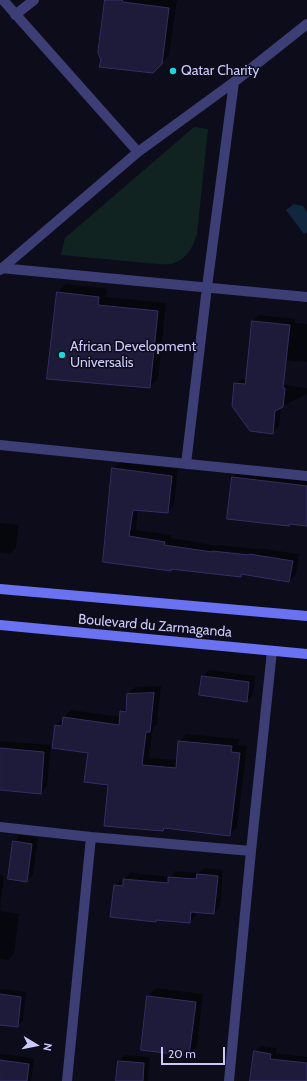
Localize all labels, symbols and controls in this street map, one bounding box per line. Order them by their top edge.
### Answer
place label: Qatar Charity [181,63,259,79]
marker: Qatar Charity [168,66,178,76]
place label: African Development Universalis [70,339,196,372]
marker: African Development Universalis [57,350,67,360]
street label: Boulevard du Zarmaganda [77,611,233,641]
north arrow [16,1025,56,1065]
scale bar [163,1039,227,1065]
text: N [40,1042,55,1052]
text: 20 m [168,1046,196,1061]

